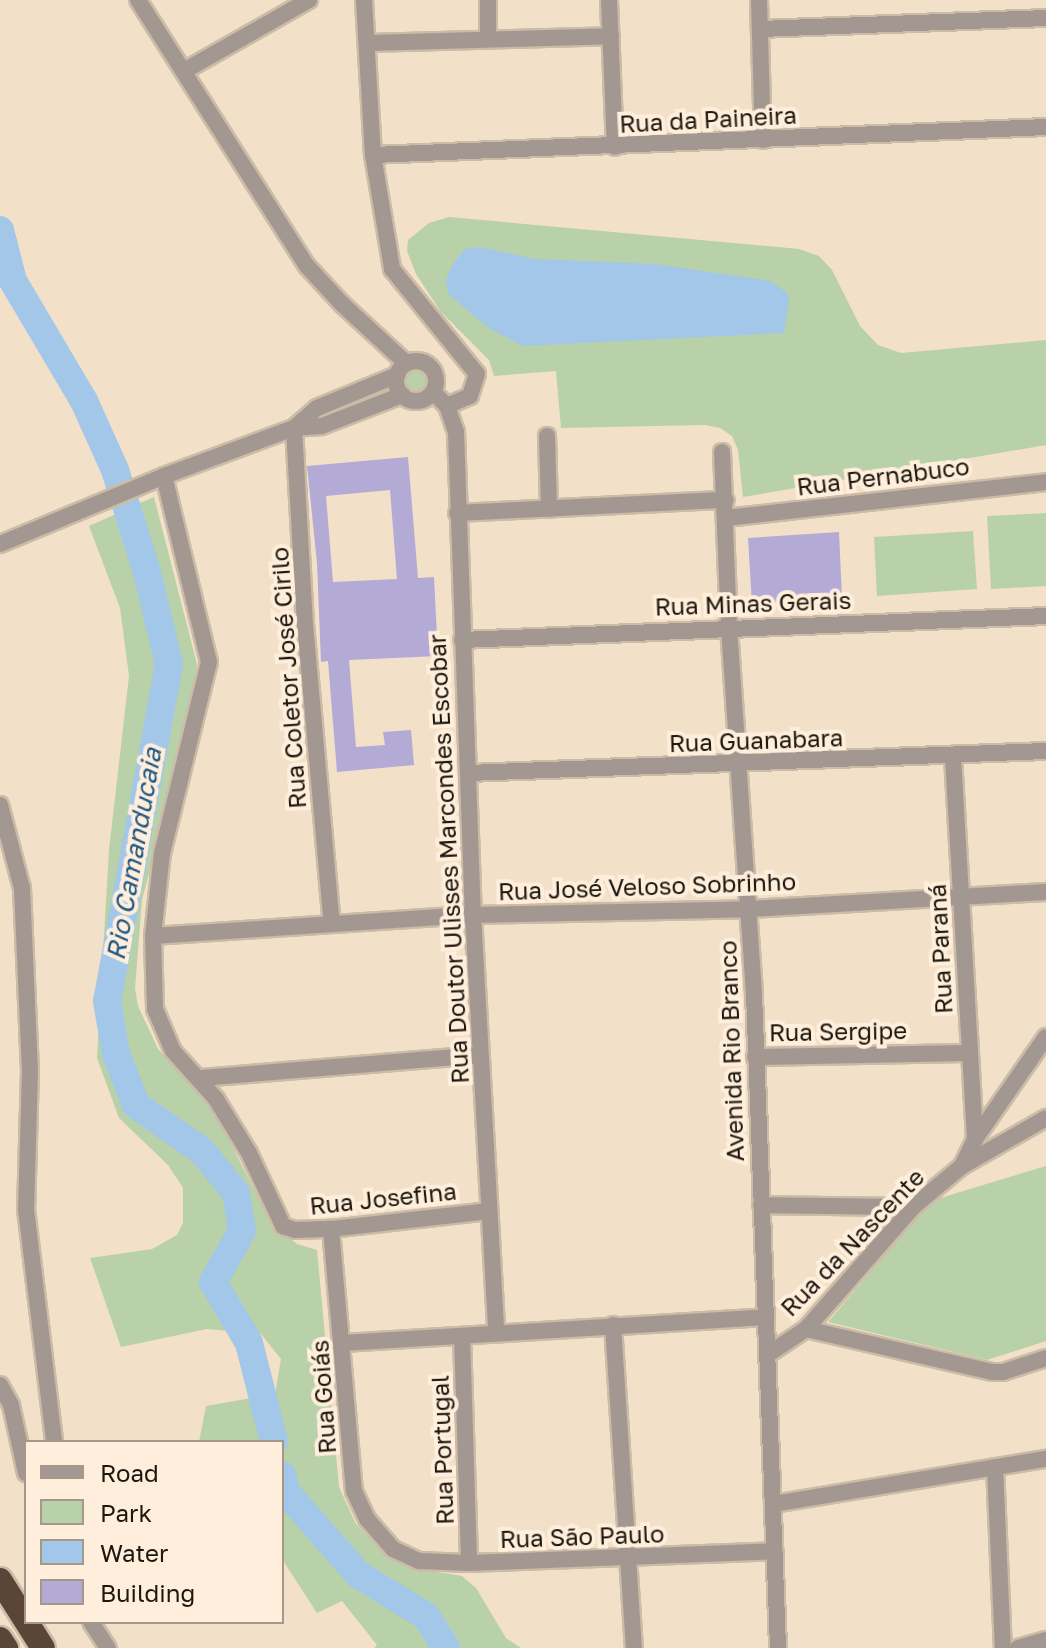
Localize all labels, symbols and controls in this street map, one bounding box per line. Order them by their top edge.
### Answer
street label: Rua da Paineira [619,100,797,138]
street label: Rua Pernabuco [795,451,971,501]
street label: Rua Coletor José Cirilo [264,546,312,810]
street label: Rua Minas Gerais [654,585,852,621]
street label: Rua Doutor Ulisses Marcondes Escobar [422,633,474,1085]
street label: Rua Guanabara [668,723,844,757]
water label: Rio Camanducaia [100,745,168,963]
street label: Rua José Veloso Sobrinho [498,866,796,906]
street label: Rua Paraná [922,883,958,1015]
street label: Avenida Rio Branco [713,940,749,1162]
street label: Rua Sergipe [769,1015,907,1047]
street label: Rua da Nascente [774,1162,930,1322]
street label: Rua Josefina [308,1176,458,1220]
street label: Rua Goiás [305,1339,341,1455]
street label: Rua Portugal [425,1375,459,1525]
legend [24,1440,284,1624]
text: Road [100,1458,159,1487]
text: Park [100,1498,152,1527]
street label: Rua São Paulo [499,1519,665,1553]
text: Water [100,1538,168,1567]
text: Building [100,1578,195,1607]

